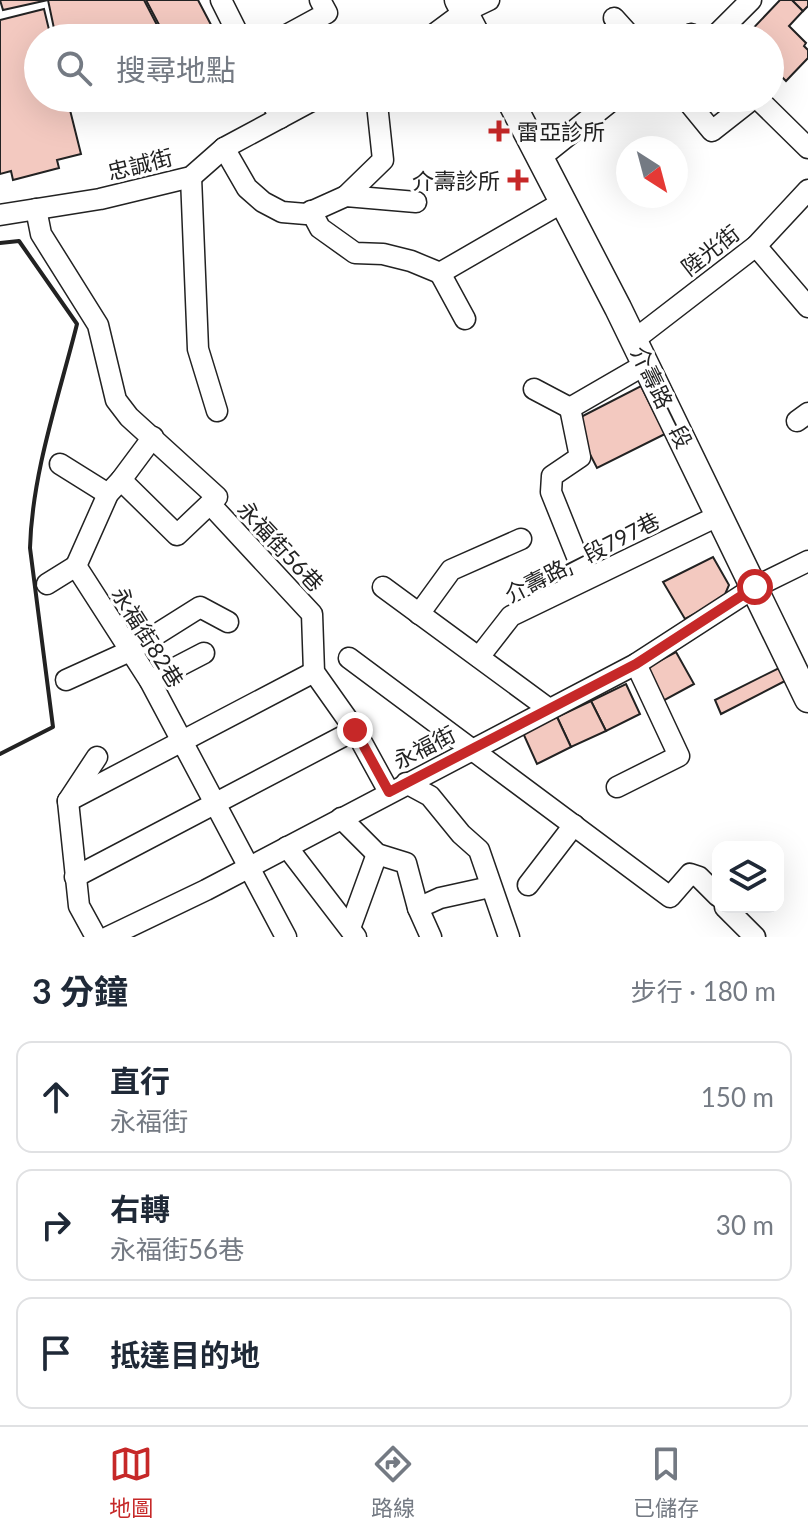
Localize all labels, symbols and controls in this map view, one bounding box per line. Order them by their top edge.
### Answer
search box [24,24,784,112]
icon: search [52,46,96,90]
text: 搜尋地點 [116,51,236,87]
place label: 雷亞診所 [517,118,605,145]
marker: 雷亞診所 [488,120,510,142]
north arrow [616,136,688,208]
street label: 忠誠街 [105,143,175,185]
place label: 介壽診所 [412,167,500,194]
marker: 介壽診所 [507,169,529,191]
street label: 陸光街 [676,219,744,281]
street label: 介壽路一段 [626,342,698,452]
street label: 永福街56巷 [232,495,330,597]
street label: 介壽路一段797巷 [500,506,664,608]
route start [737,569,773,605]
street label: 永福街82巷 [106,582,190,692]
route end [337,712,373,748]
street label: 永福街 [388,720,460,774]
map controls [712,841,784,913]
button: layers [712,841,784,913]
text: 3 分鐘 [32,970,128,1011]
text: 步行 · 180 m [631,975,776,1007]
text: 直行 [110,1062,170,1098]
icon: ahead [34,1075,78,1119]
text: 150 m [701,1081,774,1113]
text: 永福街 [110,1105,188,1137]
text: 右轉 [110,1190,170,1226]
icon: right [34,1203,78,1247]
text: 30 m [716,1209,774,1241]
text: 永福街56巷 [110,1233,244,1265]
icon: arrive [34,1331,78,1375]
text: 抵達目的地 [110,1336,260,1372]
tab: 地圖 [109,1442,153,1522]
tab: 路線 [371,1442,415,1522]
tab: 已儲存 [633,1442,699,1522]

